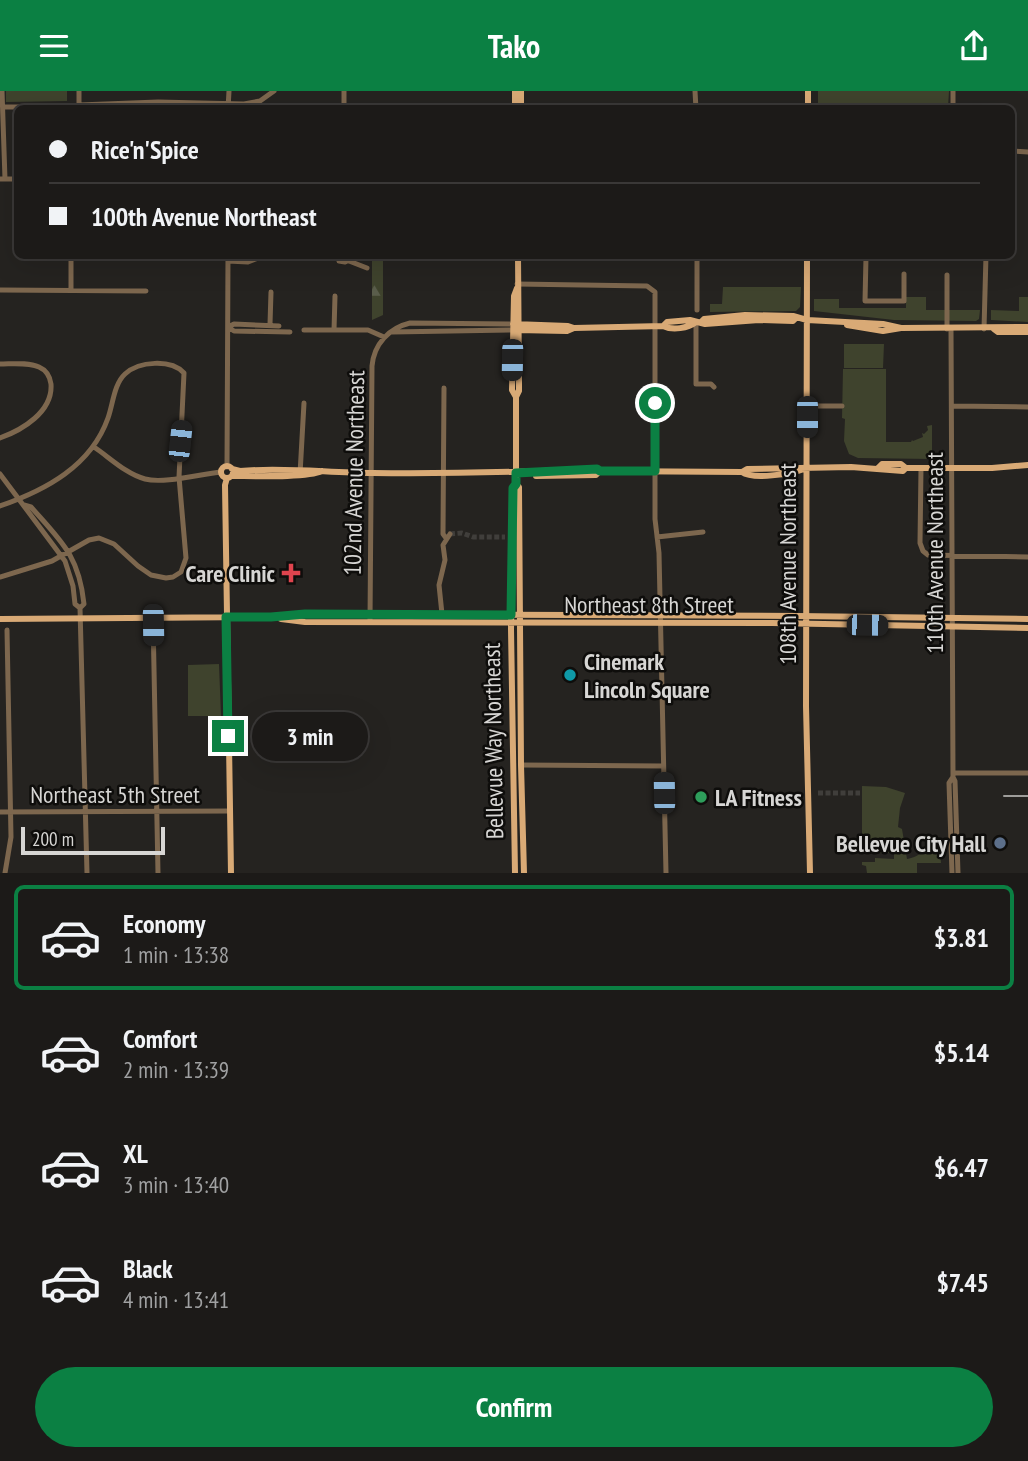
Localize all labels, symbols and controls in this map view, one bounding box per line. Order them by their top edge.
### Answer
text: Tako [488,25,540,67]
icon: menu [35,27,73,65]
icon: share [955,27,993,65]
text: Rice'n'Spice [91,133,199,166]
text: 100th Avenue Northeast [91,200,316,233]
car [502,339,523,381]
street label: 102nd Avenue Northeast [337,370,371,576]
route start [639,387,671,419]
car [797,396,818,438]
car [168,419,193,463]
street label: 110th Avenue Northeast [919,452,950,654]
street label: 108th Avenue Northeast [772,463,803,665]
place label: Care Clinic [186,558,276,589]
marker: Care Clinic [281,563,301,583]
street label: Northeast 8th Street [564,589,734,620]
car [143,604,164,646]
car [846,614,889,636]
street label: Bellevue Way Northeast [476,642,510,839]
place label: Cinemark Lincoln Square [584,646,710,705]
marker: Cinemark Lincoln Square [562,667,578,683]
callout: 3 min [252,711,368,761]
route end [212,720,244,752]
text: 3 min [287,722,333,751]
car [654,772,675,814]
street label: Northeast 5th Street [30,779,200,810]
place label: LA Fitness [715,782,802,813]
marker: LA Fitness [693,789,709,805]
scale bar [21,824,164,856]
text: 200 m [32,827,74,851]
place label: Bellevue City Hall [836,828,986,859]
marker: Bellevue City Hall [992,835,1008,851]
icon: car [39,906,102,969]
text: Economy [123,907,205,940]
text: $3.81 [934,921,989,954]
text: 1 min · 13:38 [123,940,229,969]
icon: car [39,1021,102,1084]
text: Comfort [123,1022,197,1055]
text: $5.14 [934,1036,989,1069]
text: 2 min · 13:39 [123,1055,229,1084]
icon: car [39,1136,102,1199]
text: XL [123,1137,148,1170]
text: $6.47 [934,1151,989,1184]
text: 3 min · 13:40 [123,1170,229,1199]
icon: car [39,1251,102,1314]
text: Black [123,1252,173,1285]
text: $7.45 [936,1266,989,1299]
text: 4 min · 13:41 [123,1285,229,1314]
button: Confirm [35,1367,993,1447]

